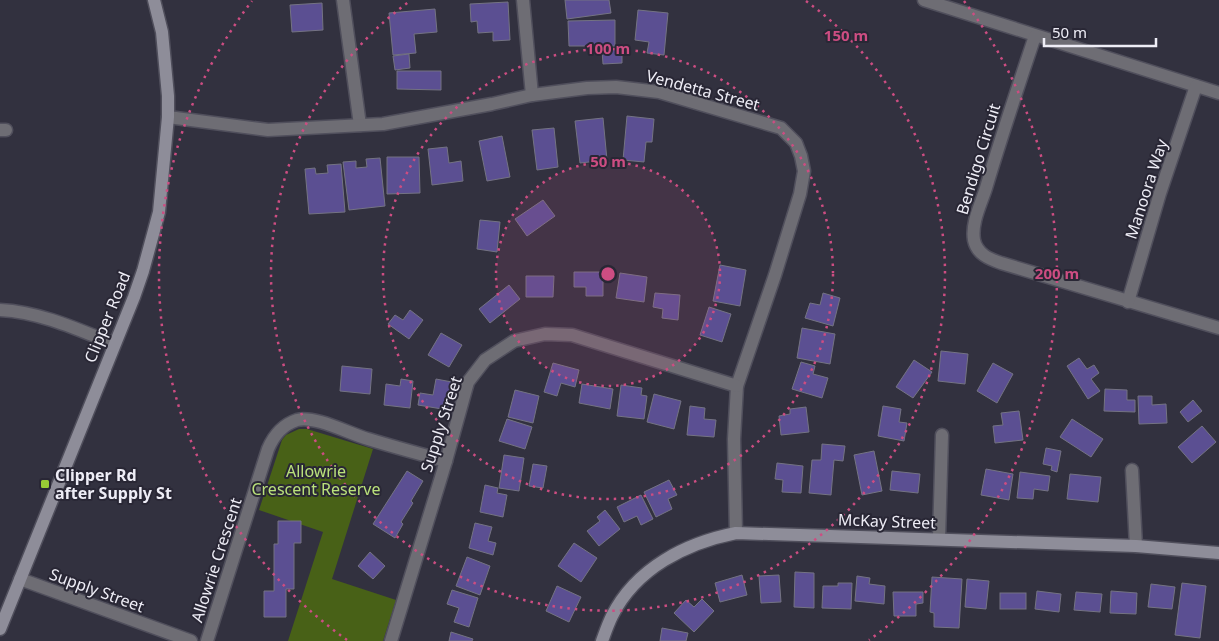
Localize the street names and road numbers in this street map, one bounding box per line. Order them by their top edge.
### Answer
street label: Vendetta Street [644,64,762,116]
street label: Bendigo Circuit [951,101,1005,217]
street label: Manoora Way [1119,135,1173,242]
street label: Clipper Road [79,268,135,366]
street label: Supply Street [415,373,467,475]
street label: Allowrie Crescent [185,495,247,625]
street label: McKay Street [838,508,937,534]
street label: Supply Street [46,563,148,617]

